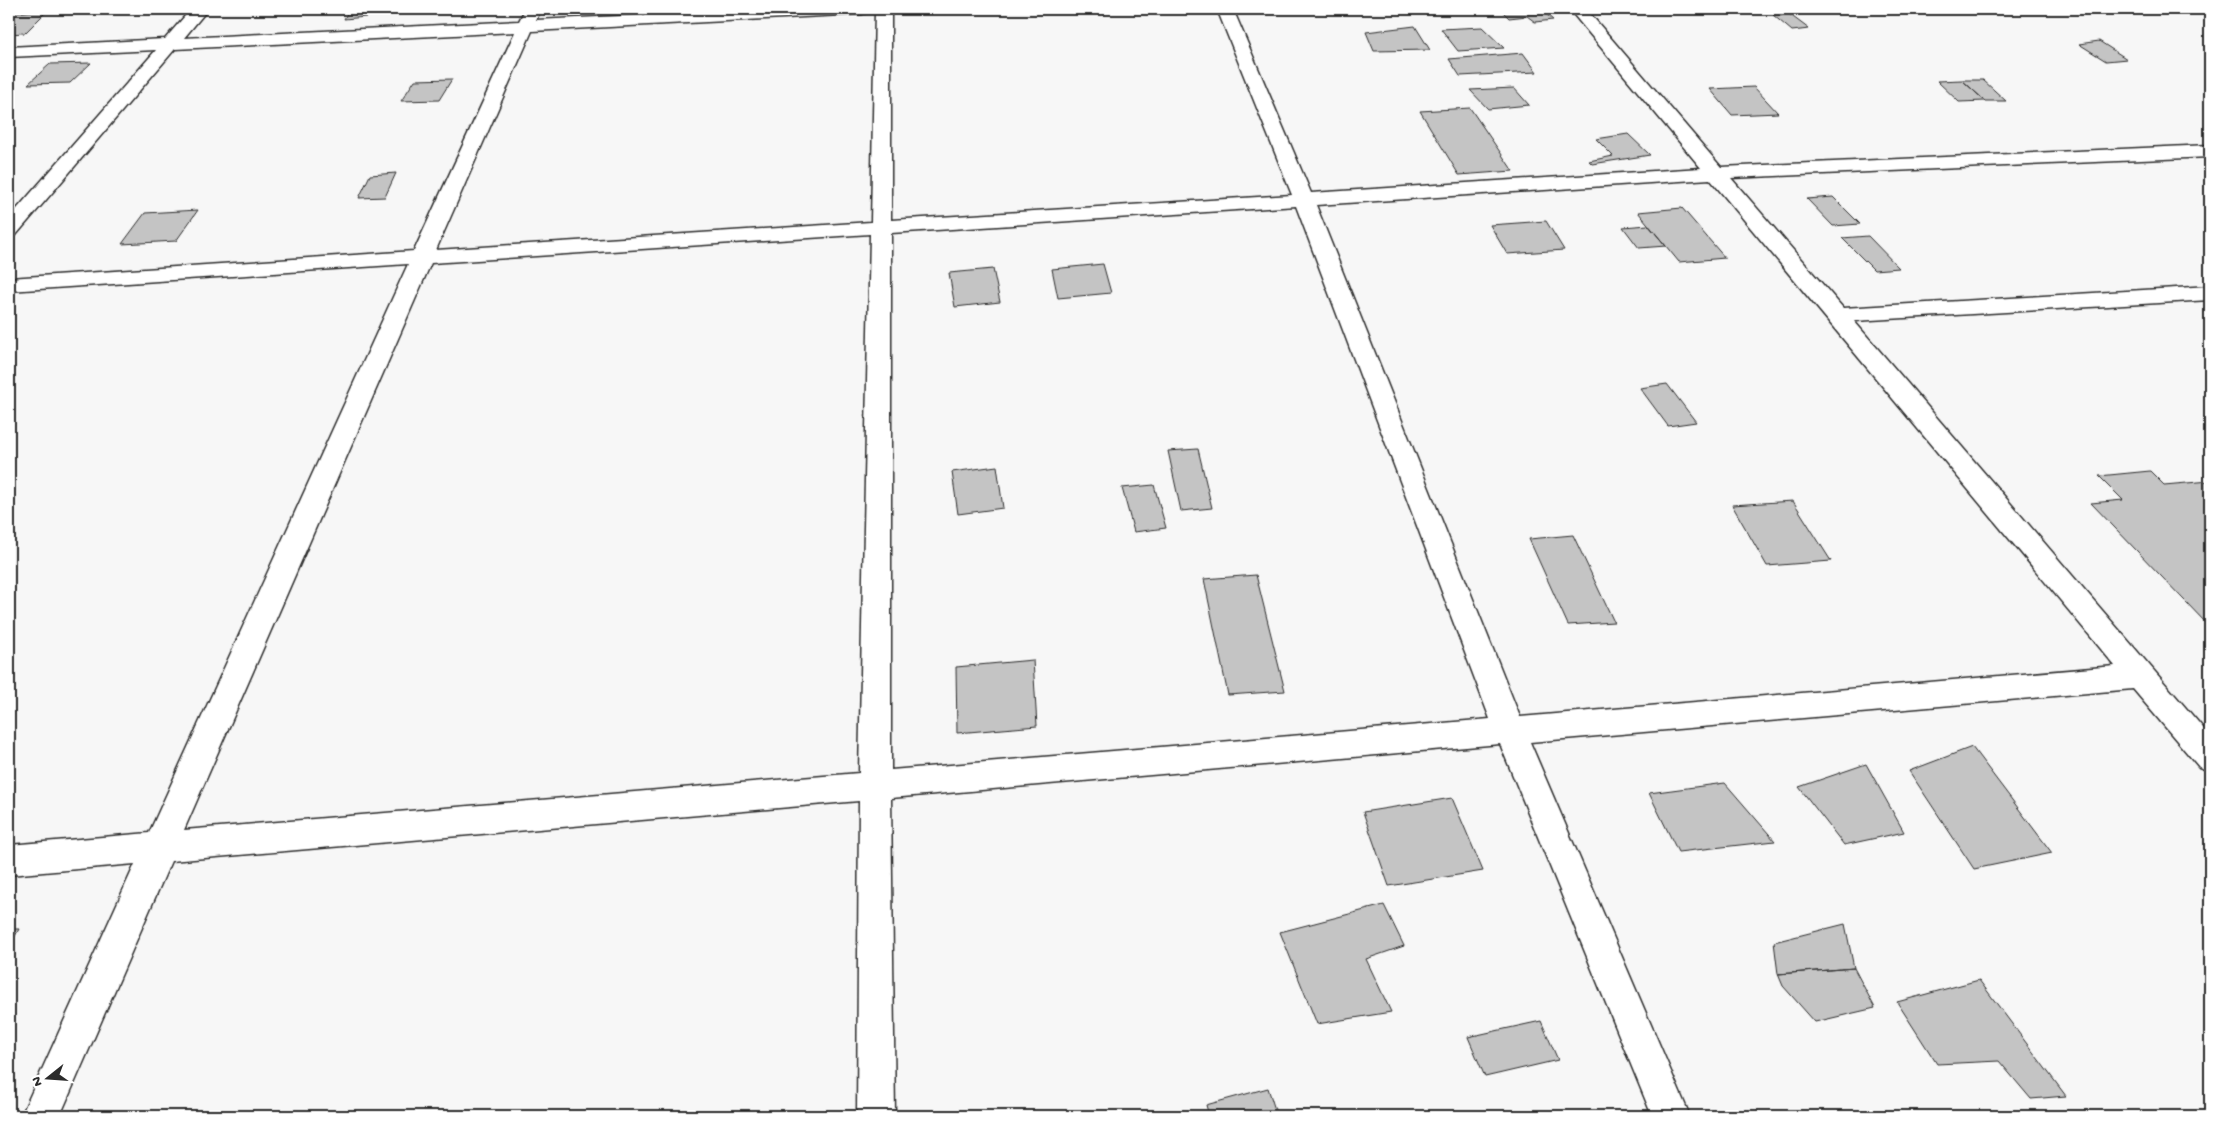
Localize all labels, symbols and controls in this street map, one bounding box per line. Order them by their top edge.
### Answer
north arrow [22,1052,72,1102]
text: N [28,1074,47,1088]

